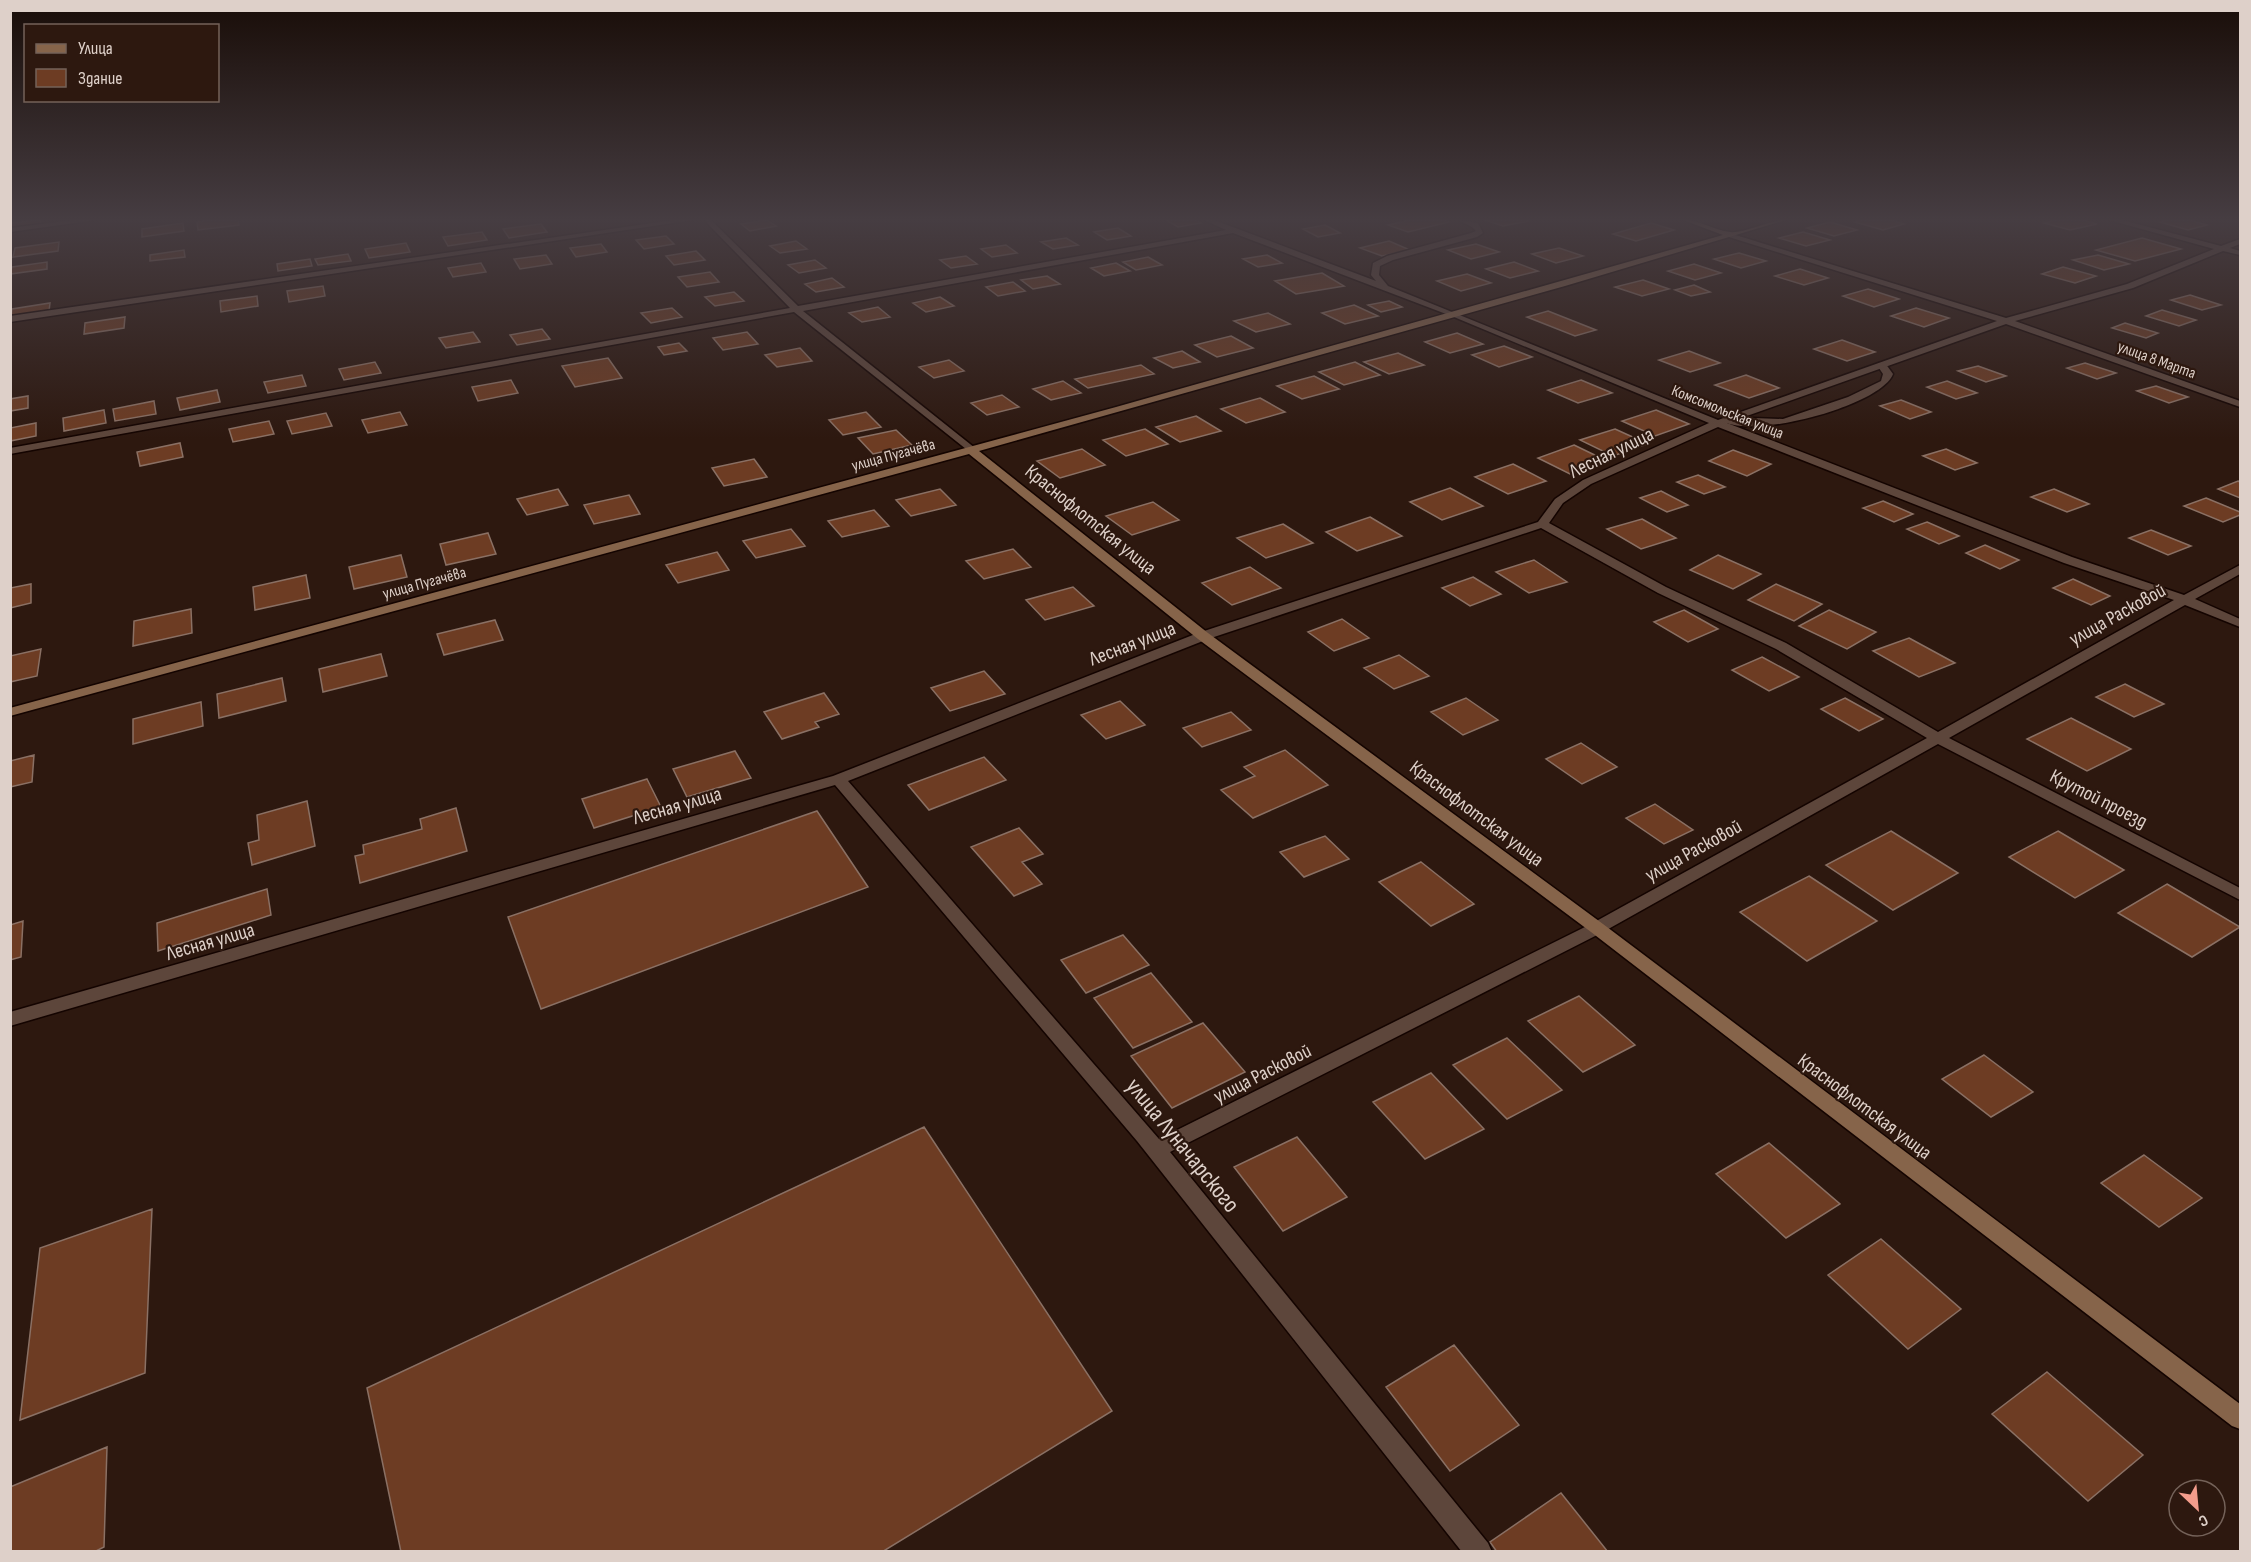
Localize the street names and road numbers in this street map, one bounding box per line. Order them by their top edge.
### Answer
street label: улица 8 Марта [2115,337,2198,383]
street label: Комсомольская улица [1669,381,1786,444]
street label: Лесная улица [1565,422,1657,484]
street label: улица Пугачёва [850,435,937,476]
street label: Краснофлотская улица [1020,460,1161,580]
street label: улица Пугачёва [381,563,468,604]
street label: улица Расковой [2065,579,2170,651]
street label: Лесная улица [1085,616,1179,672]
street label: Краснофлотская улица [1405,756,1548,872]
street label: Крутой проезд [2046,764,2151,834]
street label: Лесная улица [629,782,724,830]
street label: улица Расковой [1641,815,1746,887]
street label: Лесная улица [162,918,257,966]
street label: улица Расковой [1209,1039,1315,1109]
street label: Краснофлотская улица [1793,1049,1936,1165]
street label: улица Луначарского [1119,1072,1246,1219]

